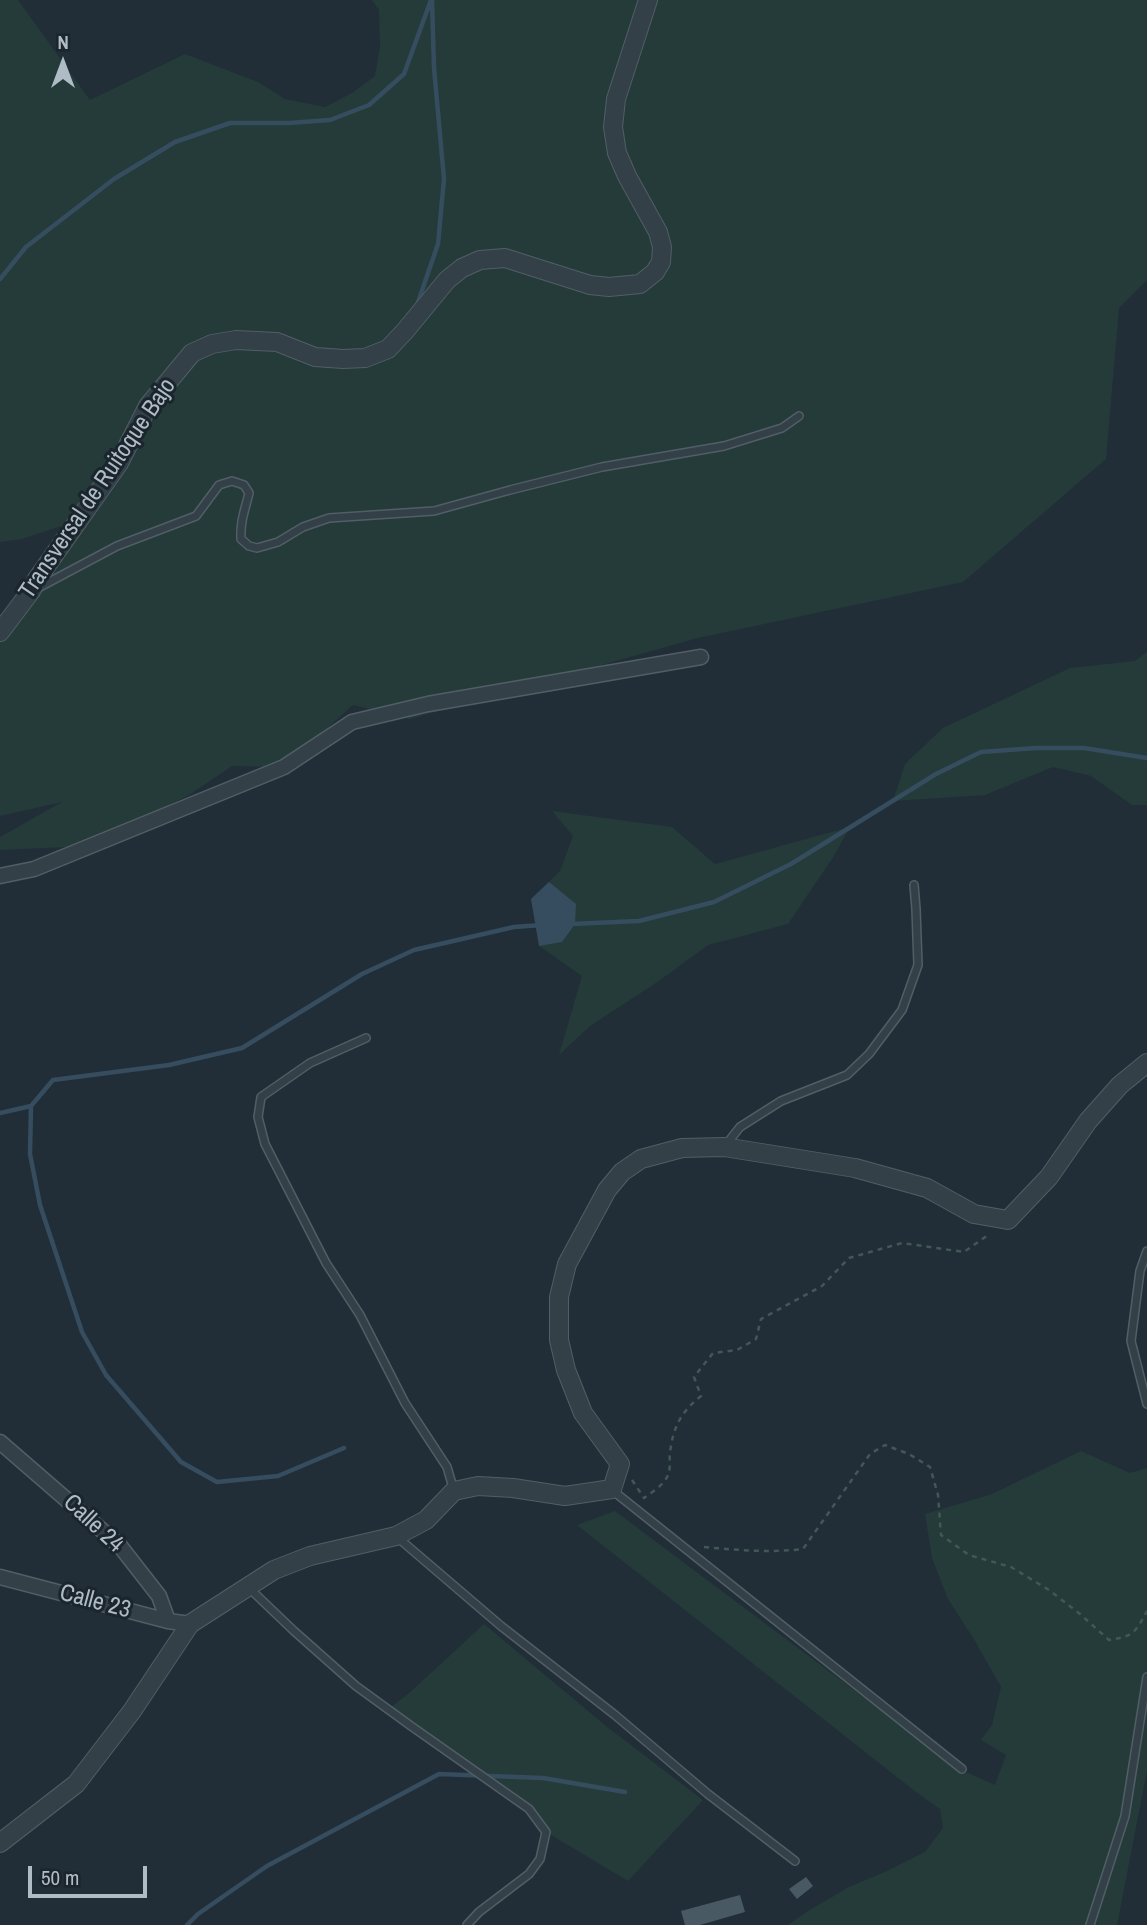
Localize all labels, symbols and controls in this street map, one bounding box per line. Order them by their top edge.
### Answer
north arrow [28,28,98,98]
text: N [57,29,69,55]
street label: Transversal de Ruitoque Bajo [13,373,183,605]
street label: Calle 24 [57,1489,129,1559]
street label: Calle 23 [56,1579,134,1625]
scale bar [32,1852,150,1896]
text: 50 m [41,1863,79,1892]

